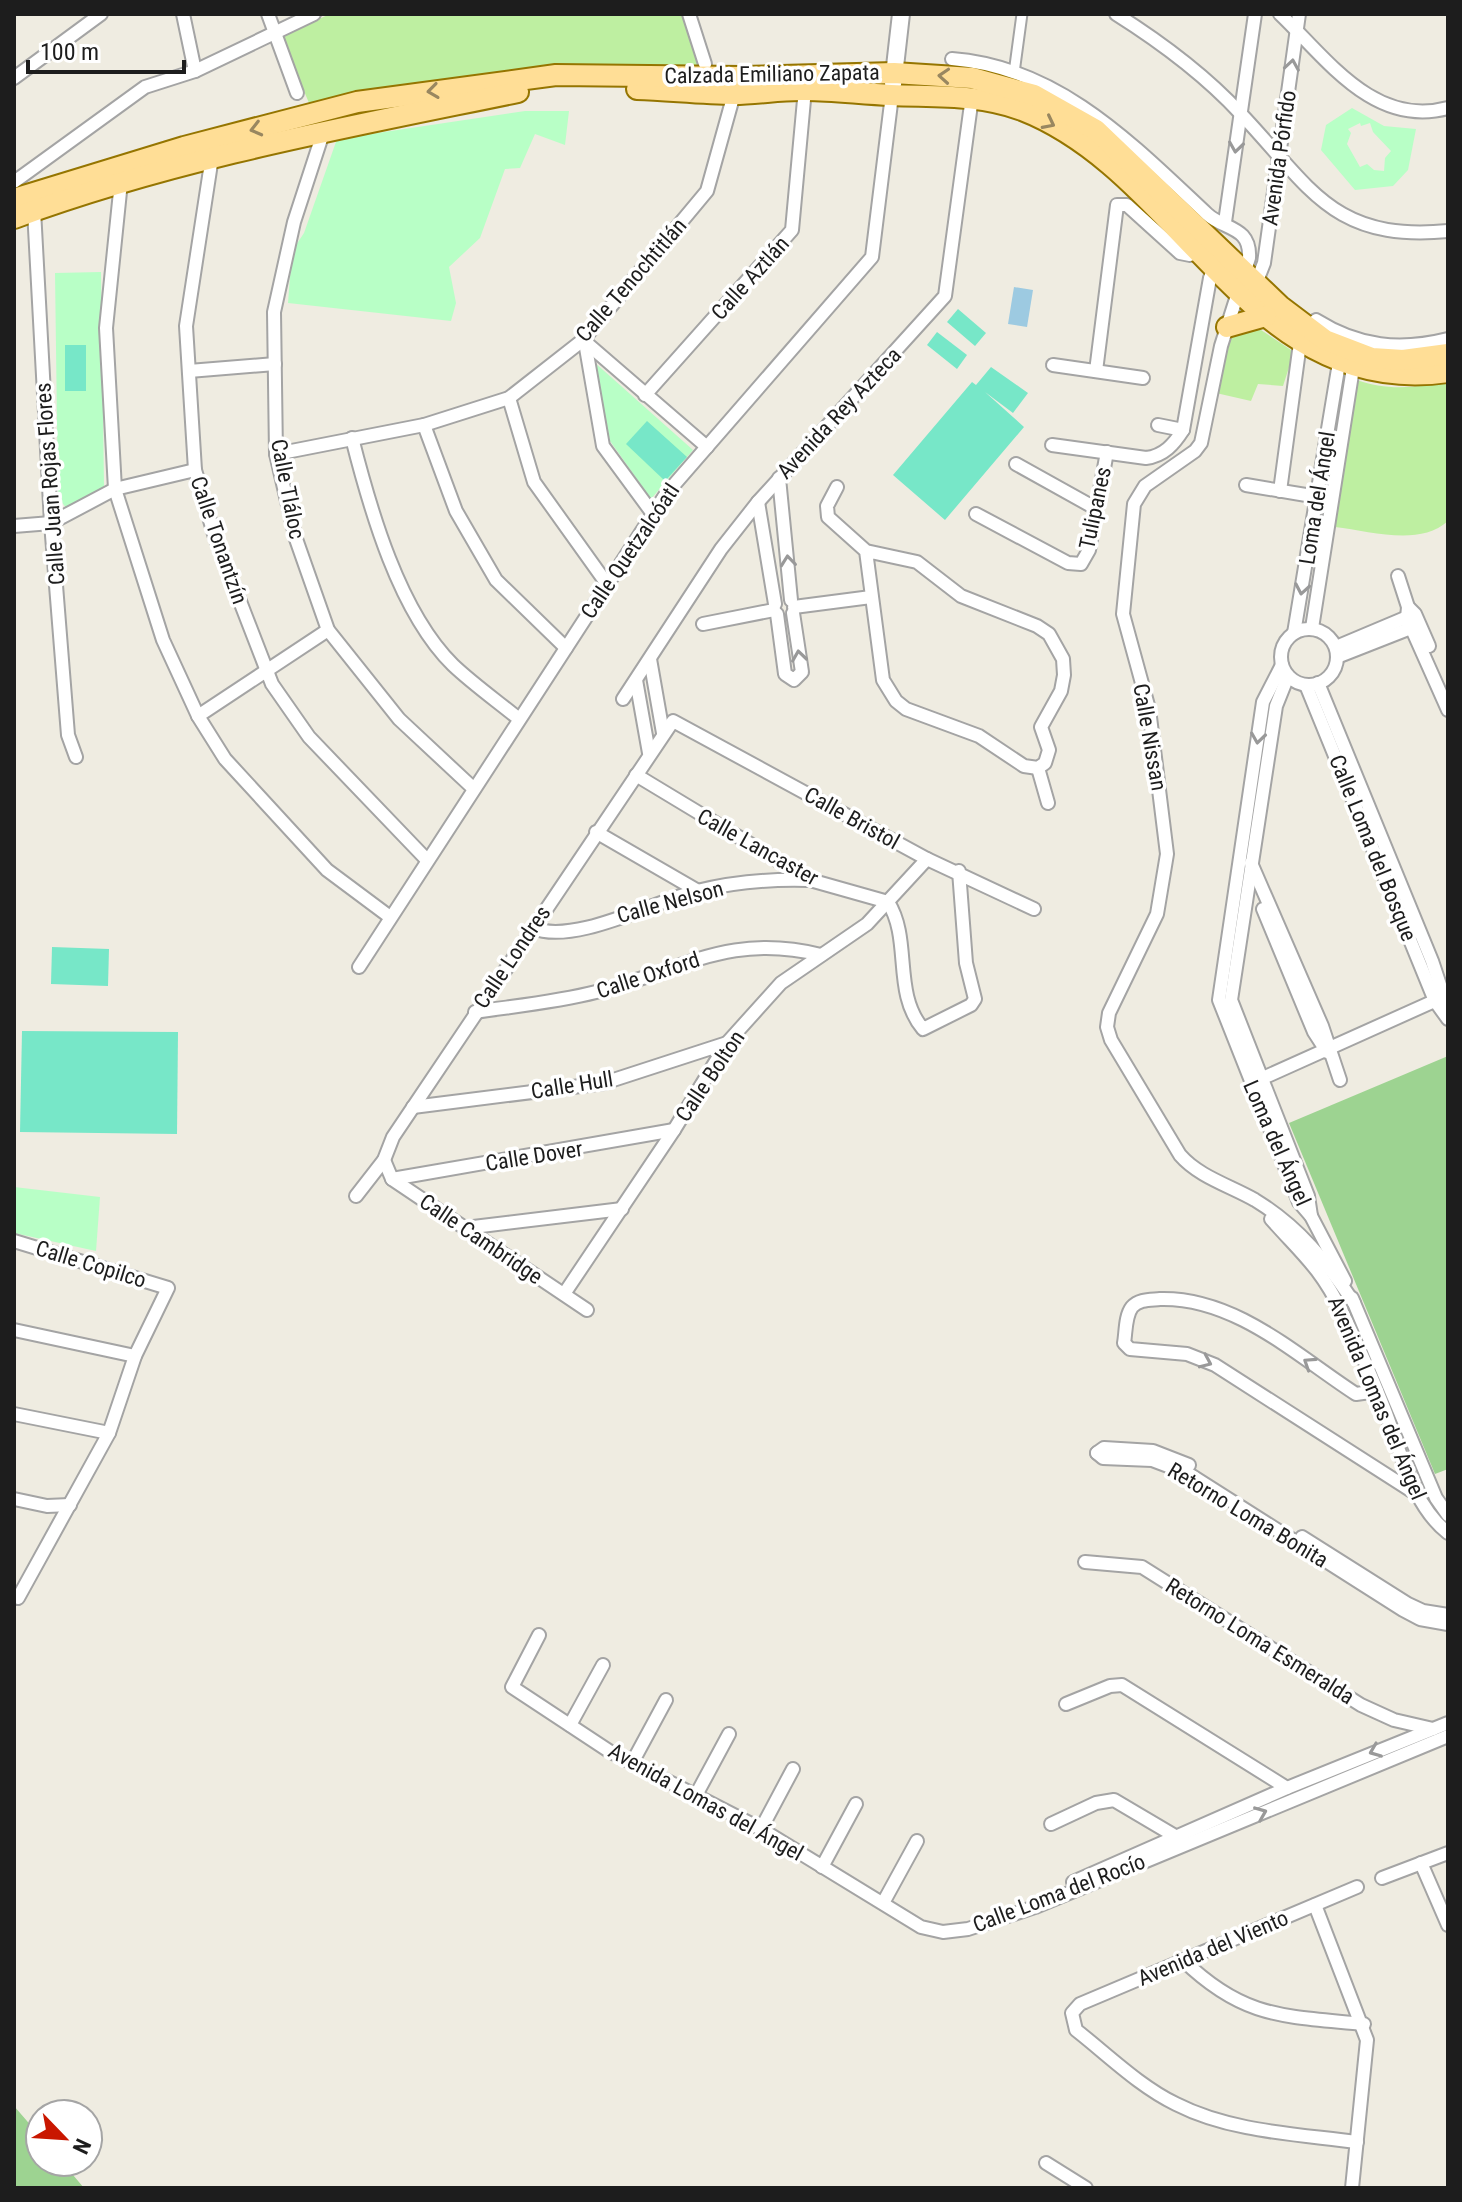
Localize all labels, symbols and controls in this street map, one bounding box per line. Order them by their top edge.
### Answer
scale bar [28,24,184,74]
text: 100 m [40,38,99,66]
one-way arrow [1283,58,1300,72]
street label: Calzada Emiliano Zapata [664,60,880,88]
one-way arrow [937,68,950,85]
one-way arrow [426,82,440,99]
street label: Avenida Pórfido [1257,89,1301,227]
one-way arrow [1040,114,1055,129]
one-way arrow [250,119,264,136]
one-way arrow [1228,140,1245,154]
street label: Calle Tenochtitlán [571,213,691,347]
street label: Calle Aztlán [706,231,794,325]
street label: Avenida Rey Azteca [772,342,906,484]
street label: Calle Juan Rojas Flores [30,382,70,586]
street label: Loma del Ángel [1294,430,1340,566]
street label: Calle Tláloc [266,437,310,541]
street label: Tulipanes [1074,465,1116,551]
street label: Calle Tonantzín [185,473,253,607]
street label: Calle Quetzalcóatl [576,479,684,623]
one-way arrow [779,554,796,567]
one-way arrow [1294,582,1311,596]
one-way arrow [791,650,808,663]
street label: Calle Nissan [1128,681,1172,793]
one-way arrow [1250,731,1267,745]
street label: Calle Loma del Bosque [1324,751,1422,945]
street label: Calle Bristol [800,782,904,854]
street label: Calle Lancaster [693,803,823,891]
street label: Calle Nelson [614,876,726,928]
street label: Calle Londres [469,901,555,1013]
street label: Calle Oxford [593,947,703,1003]
street label: Calle Bolton [670,1026,750,1126]
street label: Calle Hull [529,1066,615,1104]
street label: Loma del Ángel [1238,1076,1316,1210]
street label: Calle Dover [484,1136,585,1176]
street label: Calle Cambridge [415,1189,547,1289]
street label: Calle Copilco [33,1235,149,1293]
street label: Avenida Lomas del Ángel [1323,1293,1431,1503]
one-way arrow [1197,1352,1212,1368]
one-way arrow [1303,1358,1317,1373]
street label: Retorno Loma Bonita [1163,1457,1333,1573]
street label: Retorno Loma Esmeralda [1161,1573,1359,1709]
street label: Avenida Lomas del Ángel [604,1738,808,1866]
one-way arrow [1369,1742,1383,1758]
one-way arrow [1253,1806,1267,1823]
street label: Calle Loma del Rocío [969,1849,1149,1937]
street label: Avenida del Viento [1134,1905,1292,1991]
north arrow [24,2098,104,2178]
text: N [67,2135,96,2158]

